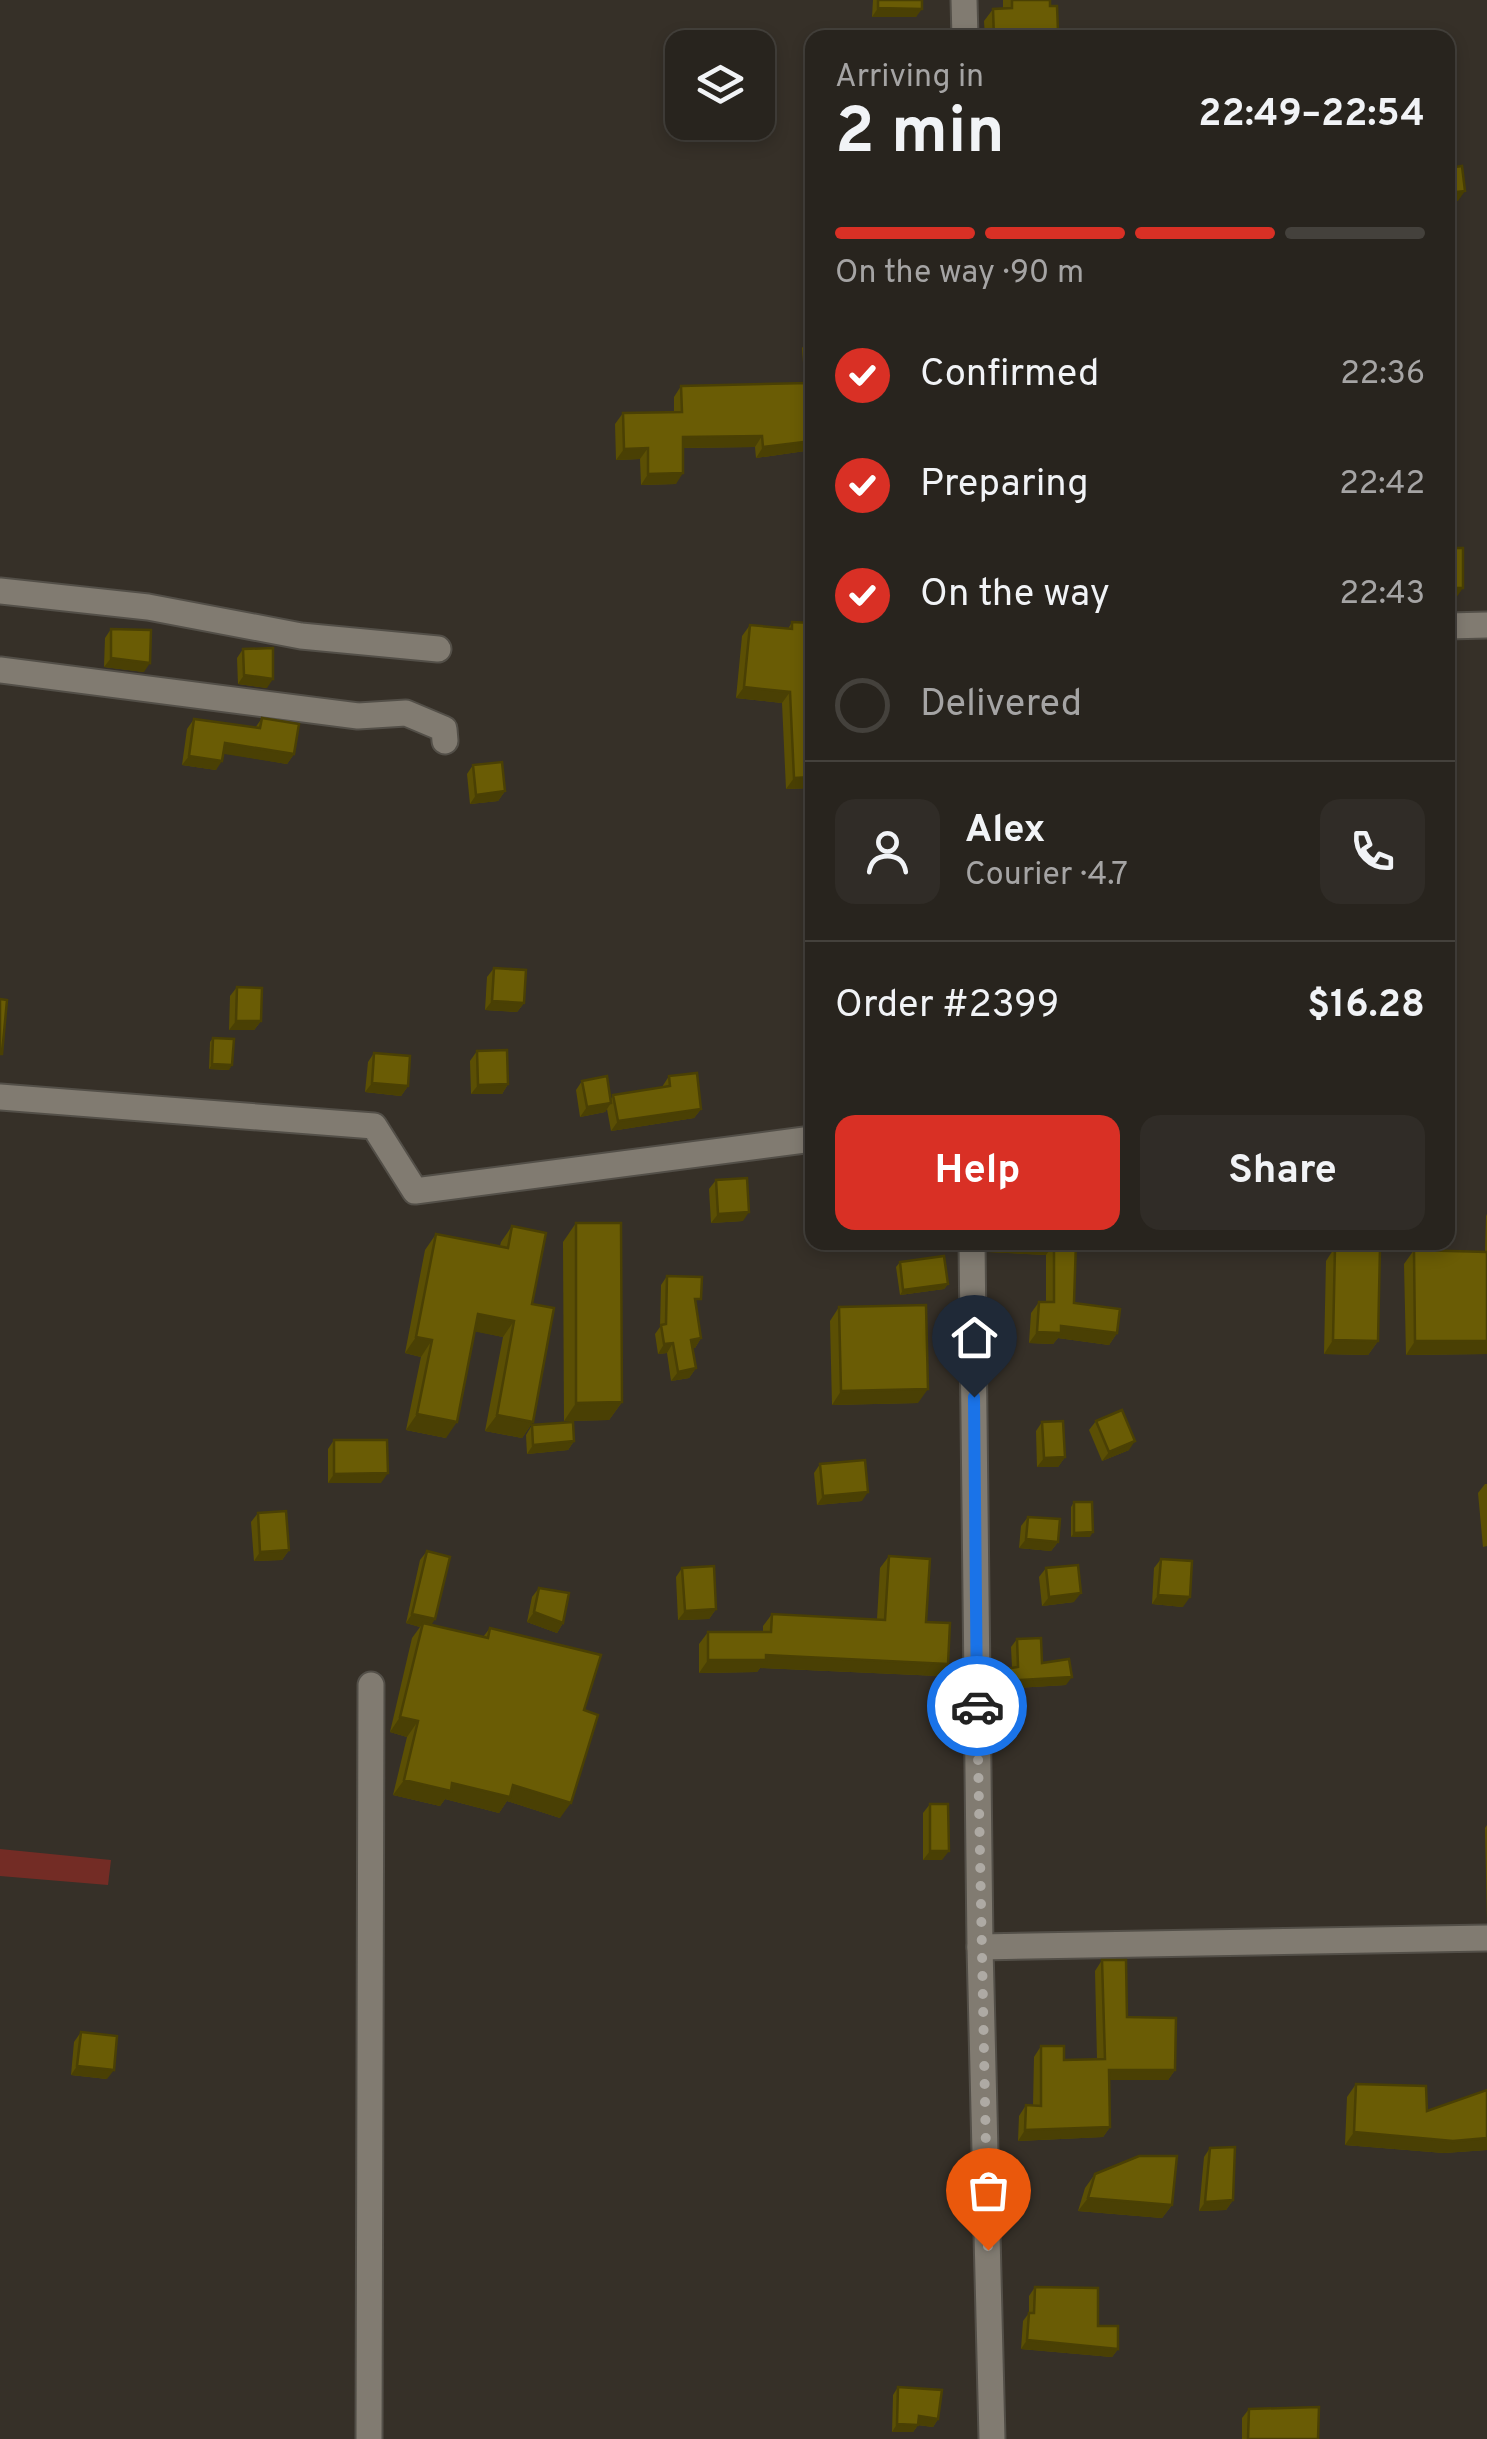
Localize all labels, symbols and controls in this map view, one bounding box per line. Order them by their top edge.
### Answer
map controls [665,30,775,140]
button: layers [665,30,775,140]
text: Arriving in [835,58,984,98]
text: 22:49–22:54 [1198,91,1425,140]
text: 2 min [835,94,1005,176]
text: On the way · 90 m [835,254,1084,294]
icon: check [835,348,890,403]
text: Confirmed [920,351,1099,400]
text: 22:36 [1340,355,1425,395]
icon: check [835,458,890,513]
text: Preparing [920,461,1089,510]
text: 22:42 [1339,465,1425,505]
icon: check [835,568,890,623]
text: On the way [920,571,1110,620]
text: 22:43 [1339,575,1425,615]
text: Delivered [920,681,1082,730]
button: person [835,799,940,904]
button: phone [1320,799,1425,904]
text: Alex [965,807,1045,856]
text: Courier · 4.7 [965,856,1128,896]
text: Order #2399 [835,982,1059,1031]
text: $16.28 [1307,982,1425,1031]
button: Help [835,1115,1120,1230]
button: Share [1140,1115,1425,1230]
pin [932,1295,1017,1398]
icon: home [947,1310,1002,1365]
courier [927,1656,1027,1756]
icon: car [950,1679,1005,1734]
pin [946,2148,1031,2251]
icon: bag [961,2163,1016,2218]

